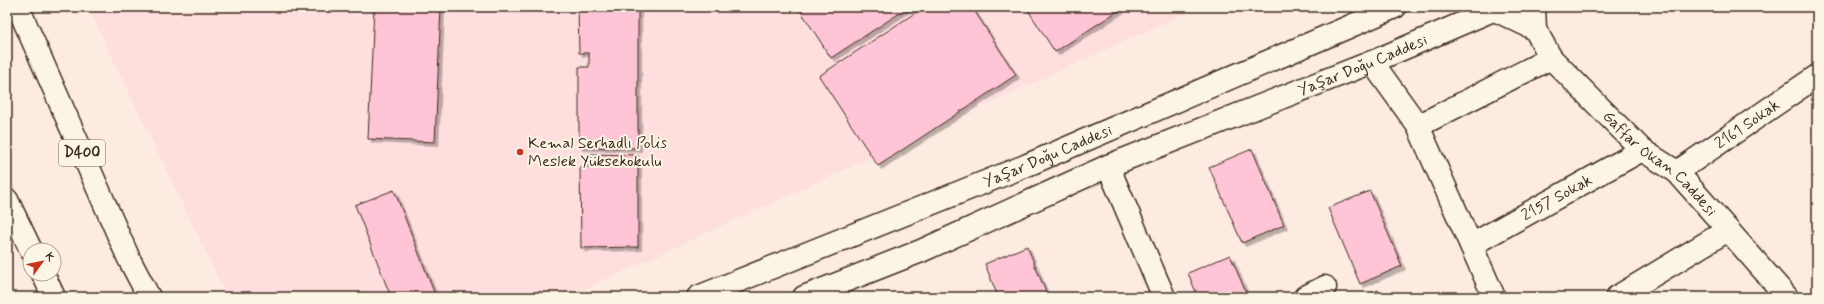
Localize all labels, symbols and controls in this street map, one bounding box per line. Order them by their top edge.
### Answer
street label: Yaşar Doğu Caddesi [1295,29,1431,101]
street label: 2161 Sokak [1711,94,1784,154]
street label: Gaffar Okan Caddesi [1598,106,1722,221]
street label: Yaşar Doğu Caddesi [980,119,1116,192]
place label: Kemal Serhadlı Polis Meslek Yüksekokulu [528,133,667,172]
road number: D400 [59,140,105,166]
marker: Kemal Serhadlı Polis Meslek Yüksekokulu [515,147,525,157]
street label: 2157 Sokak [1517,169,1596,226]
north arrow [22,242,62,282]
text: K [42,250,58,264]

